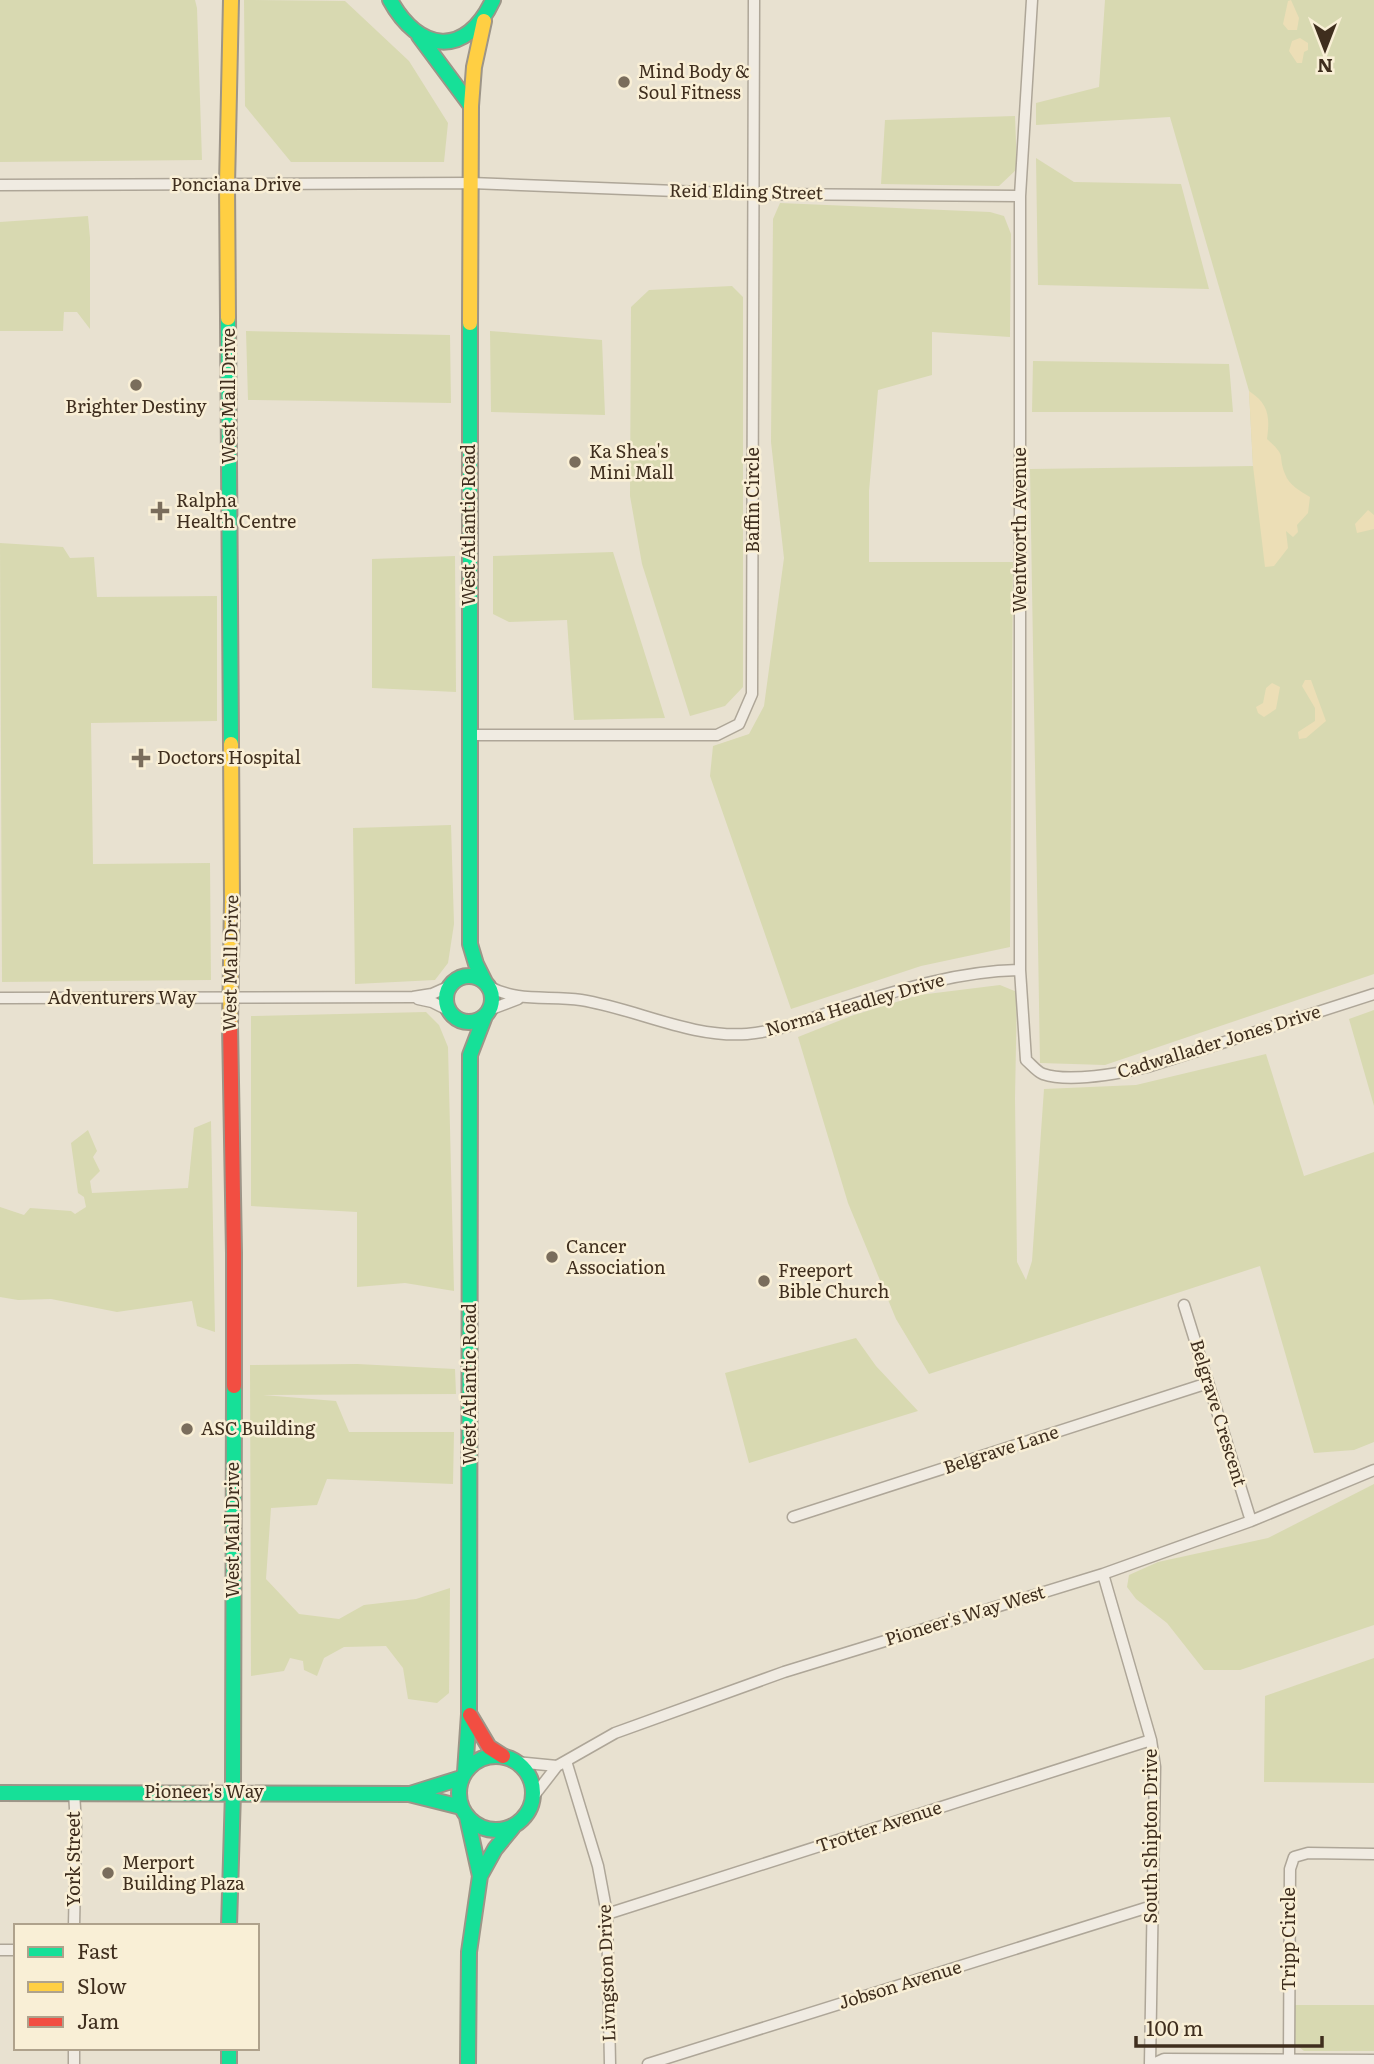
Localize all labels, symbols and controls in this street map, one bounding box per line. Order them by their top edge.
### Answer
north arrow [1290,14,1360,84]
text: N [1317,53,1333,81]
place label: Mind Body & Soul Fitness [638,57,750,105]
marker: Mind Body & Soul Fitness [616,74,632,90]
street label: Ponciana Drive [171,170,301,197]
street label: Reid Elding Street [669,176,824,205]
street label: West Mall Drive [214,328,241,464]
marker: Brighter Destiny [128,377,144,393]
place label: Brighter Destiny [65,392,207,419]
place label: Ka Shea's Mini Mall [589,437,674,485]
street label: West Atlantic Road [454,444,481,606]
street label: Baffin Circle [738,447,765,553]
street label: Wentworth Avenue [1005,447,1032,613]
marker: Ka Shea's Mini Mall [567,454,583,470]
place label: Ralpha Health Centre [176,486,296,534]
marker: Ralpha Health Centre [150,501,170,521]
place label: Doctors Hospital [157,743,301,770]
marker: Doctors Hospital [131,748,151,768]
street label: West Mall Drive [215,895,244,1031]
street label: Norma Headley Drive [762,965,947,1042]
street label: Adventurers Way [47,983,197,1010]
street label: Cadwallader Jones Drive [1114,997,1323,1084]
place label: Cancer Association [566,1232,666,1280]
marker: Cancer Association [544,1249,560,1265]
place label: Freeport Bible Church [778,1256,889,1304]
marker: Freeport Bible Church [756,1273,772,1289]
street label: West Atlantic Road [455,1303,482,1465]
street label: Belgrave Crescent [1184,1336,1255,1490]
place label: ASC Building [201,1414,316,1441]
street label: Belgrave Lane [939,1417,1062,1480]
marker: ASC Building [179,1421,195,1437]
street label: West Mall Drive [218,1462,245,1598]
street label: Pioneer's Way West [881,1577,1049,1652]
street label: South Shipton Drive [1136,1749,1163,1923]
street label: Pioneer's Way [144,1777,265,1804]
street label: Trotter Avenue [812,1793,945,1859]
street label: York Street [59,1810,86,1907]
place label: Merport Building Plaza [122,1848,245,1896]
marker: Merport Building Plaza [100,1865,116,1881]
street label: Tripp Circle [1274,1887,1301,1991]
street label: Livngston Drive [590,1904,621,2042]
legend [14,1924,259,2050]
text: Fast [77,1934,118,1965]
street label: Jobson Avenue [835,1952,964,2015]
text: Slow [77,1969,127,2000]
text: Jam [77,2004,119,2035]
scale bar [1136,2004,1322,2048]
text: 100 m [1146,2011,1203,2042]

